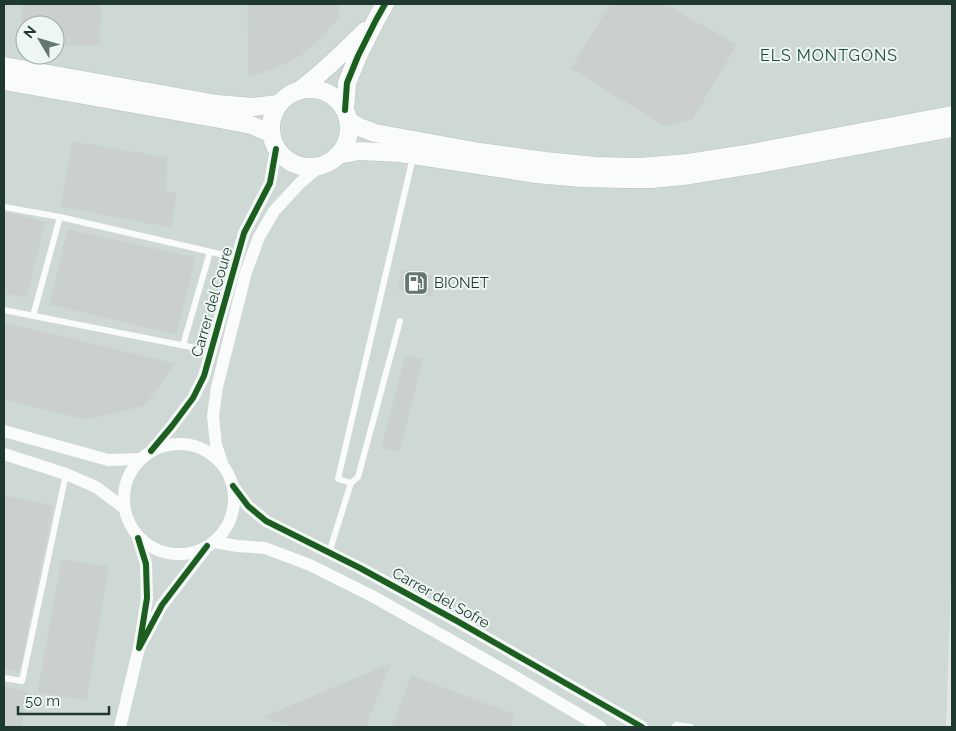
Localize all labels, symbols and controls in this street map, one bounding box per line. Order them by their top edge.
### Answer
north arrow [15,15,65,65]
text: N [20,23,39,41]
district label: ELS MONTGONS [760,46,898,65]
street label: Carrer del Coure [188,245,236,359]
fuel station icon: BIONET [403,270,429,296]
place label: BIONET [434,274,489,292]
street label: Carrer del Sofre [389,564,493,632]
scale bar [18,684,109,716]
text: 50 m [25,692,60,710]

